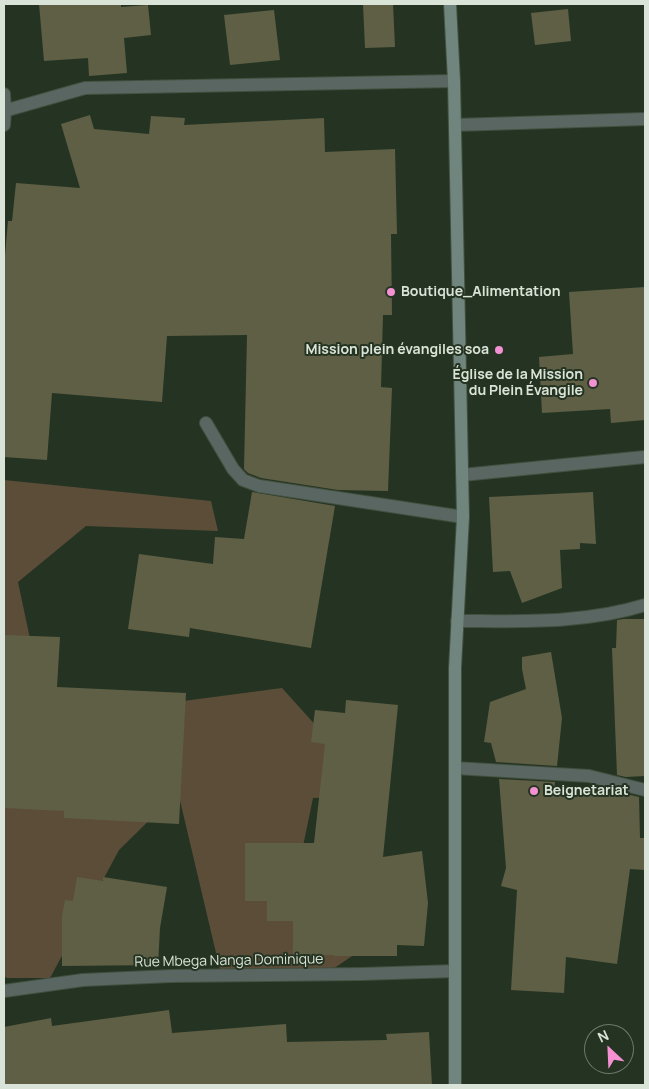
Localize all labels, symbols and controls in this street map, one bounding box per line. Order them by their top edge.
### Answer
place label: Boutique_Alimentation [401,284,561,300]
marker: Boutique_Alimentation [385,286,397,298]
place label: Mission plein évangiles soa [305,342,489,358]
marker: Mission plein évangiles soa [493,344,505,356]
place label: Église de la Mission du Plein Évangile [452,367,583,400]
marker: Église de la Mission du Plein Évangile [587,377,599,389]
place label: Beignetariat [544,783,629,799]
marker: Beignetariat [528,785,540,797]
street label: Rue Mbega Nanga Dominique [134,951,324,971]
north arrow [584,1024,634,1074]
text: N [594,1025,611,1047]

